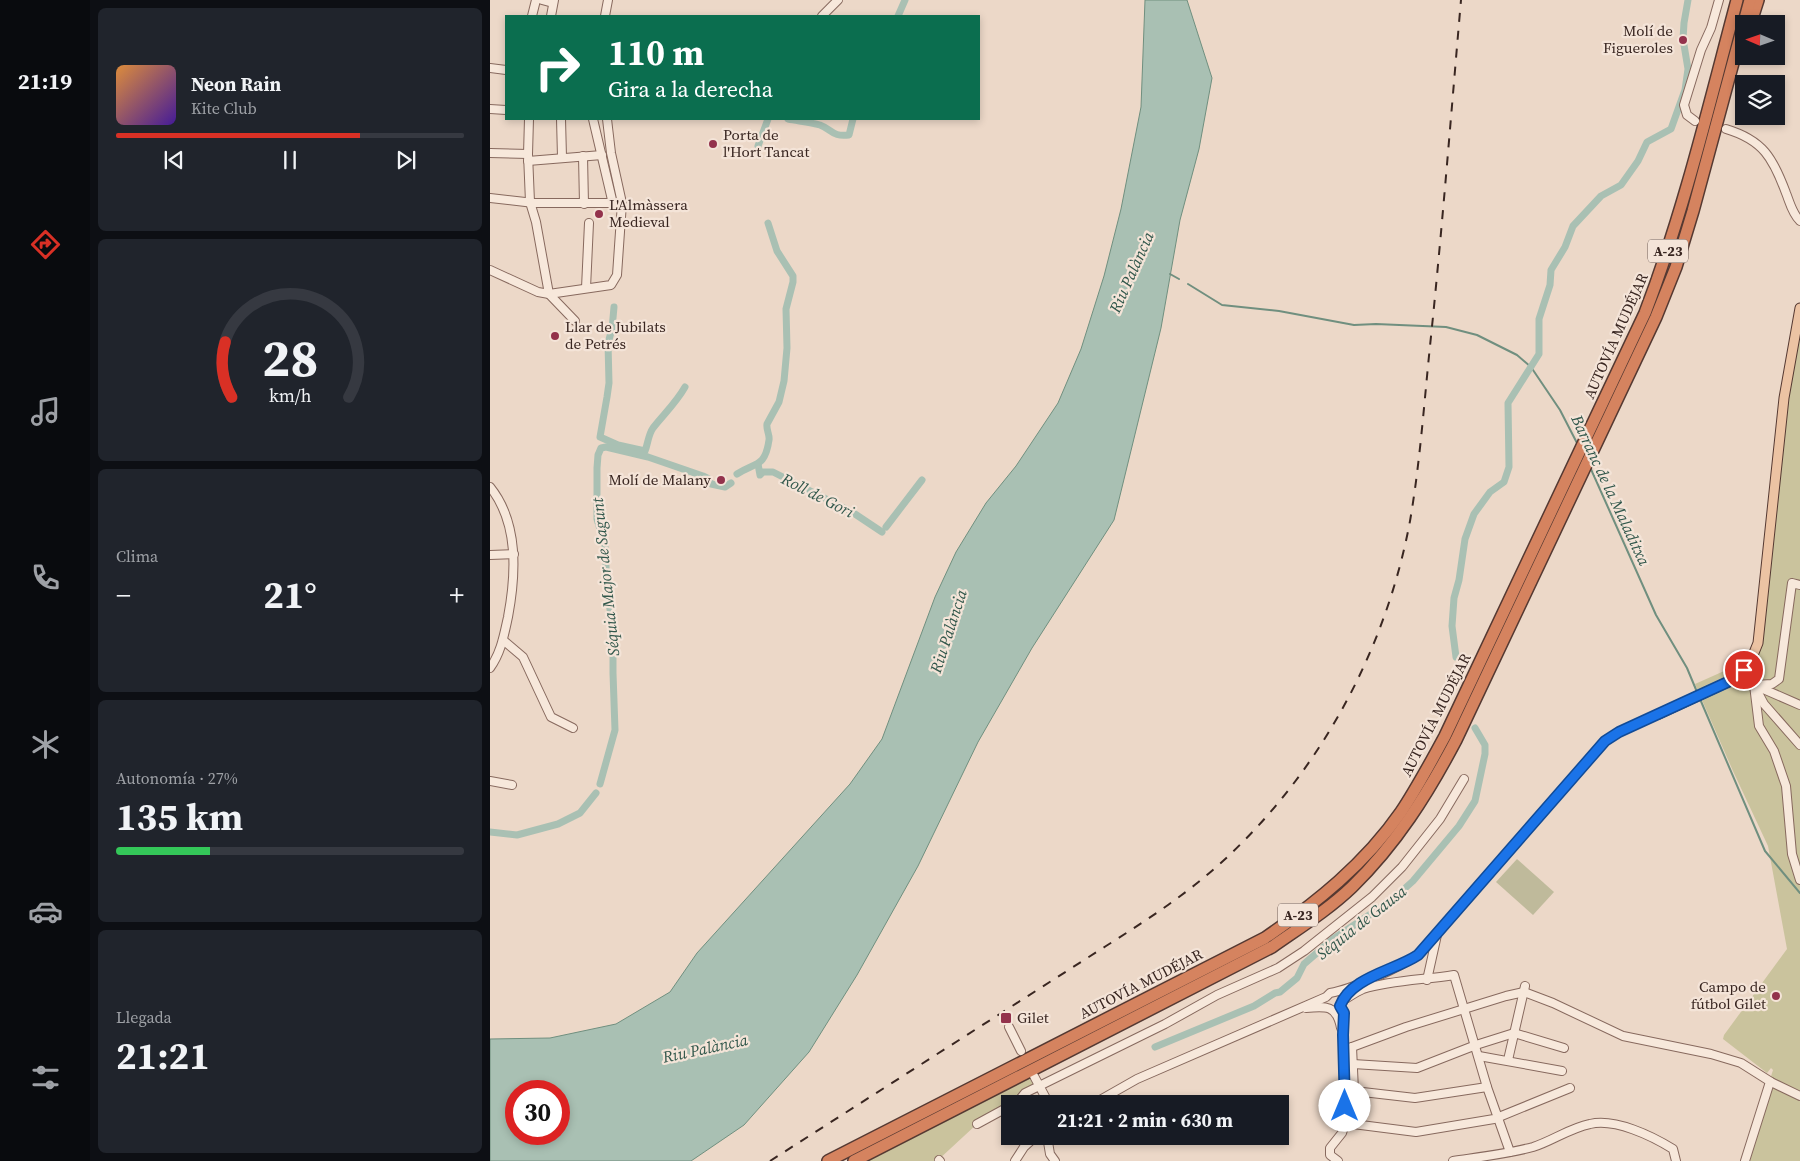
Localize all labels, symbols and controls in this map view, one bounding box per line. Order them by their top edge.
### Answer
north arrow [1735,15,1785,65]
map controls [1735,15,1785,125]
place label: Molí de Figueroles [1603,20,1673,58]
text: 110 m [608,29,704,77]
marker: Molí de Figueroles [1677,34,1689,46]
icon: right [525,35,590,100]
text: 21:19 [18,66,72,96]
text: Neon Rain [191,71,281,97]
text: Gira a la derecha [608,74,773,104]
button: layers [1735,75,1785,125]
text: Kite Club [191,97,257,119]
place label: Porta de l'Hort Tancat [723,124,809,162]
marker: Porta de l'Hort Tancat [707,138,719,150]
icon: previous [160,146,188,174]
icon: pause [276,146,304,174]
icon: next [392,146,420,174]
place label: L'Almàssera Medieval [609,194,688,232]
marker: L'Almàssera Medieval [593,208,605,220]
icon: directions [28,227,63,262]
water label: Riu Palància [1103,227,1159,317]
road number: A-23 [1648,240,1688,262]
street label: AUTOVÍA MUDÉJAR [1578,269,1653,402]
place label: Llar de Jubilats de Petrés [565,316,666,354]
text: 28 [262,322,318,393]
marker: Llar de Jubilats de Petrés [549,330,561,342]
text: km/h [269,383,312,408]
icon: music [28,394,63,429]
water label: Barranc de la Maladitxa [1566,410,1656,570]
water label: Roll de Gori [777,467,858,523]
place label: Molí de Malany [609,469,711,490]
marker: Molí de Malany [715,474,727,486]
water label: Séquia Major de Sagunt [586,496,624,657]
text: Clima [116,545,158,567]
icon: phone [28,560,63,595]
text: 21° [263,569,317,621]
text: − [116,576,131,614]
text: + [449,576,464,614]
water label: Riu Palància [924,586,972,677]
street label: AUTOVÍA MUDÉJAR [1395,649,1476,780]
pin [1723,649,1765,691]
icon: arrive [1730,656,1758,684]
icon: climate [28,727,63,762]
text: Autonomía · 27% [116,767,238,789]
text: 135 km [116,791,243,843]
water label: Séquia de Gausa [1311,880,1411,964]
icon: car [28,894,63,929]
road number: A-23 [1278,904,1318,926]
street label: AUTOVÍA MUDÉJAR [1076,943,1206,1024]
place label: Campo de fútbol Gilet [1691,976,1766,1014]
marker: Campo de fútbol Gilet [1770,990,1782,1002]
text: Llegada [116,1006,172,1028]
place label: Gilet [1017,1007,1049,1028]
marker: Gilet [999,1011,1013,1025]
water label: Riu Palància [659,1028,750,1068]
text: 21:21 [116,1030,210,1082]
icon: filters [28,1060,63,1095]
position arrow [1318,1079,1370,1131]
speed limit sign: 30 [505,1080,570,1145]
text: 21:21 · 2 min · 630 m [1057,1107,1233,1133]

